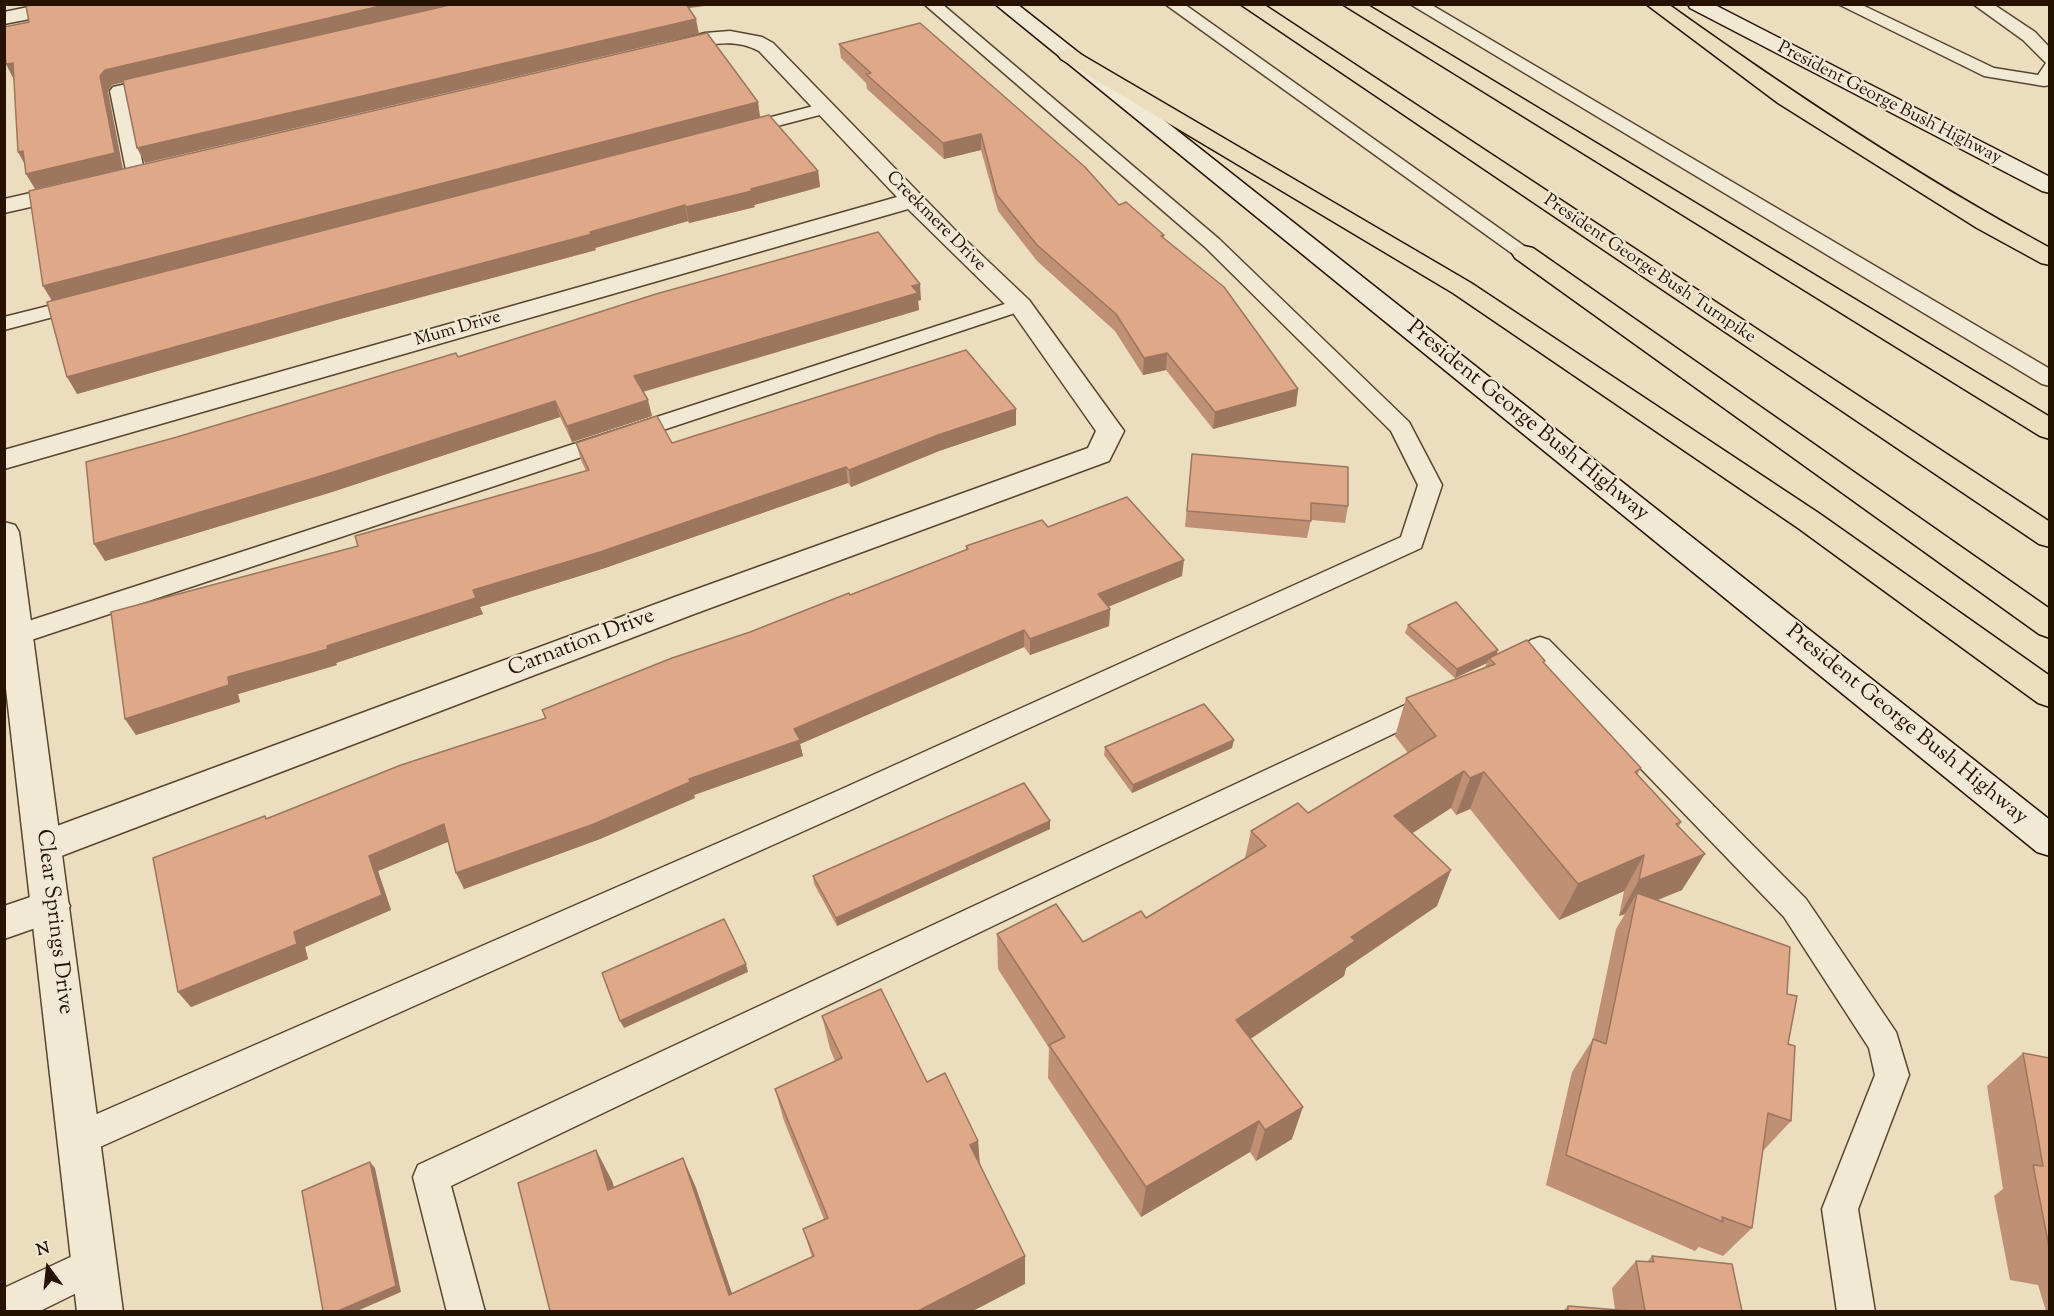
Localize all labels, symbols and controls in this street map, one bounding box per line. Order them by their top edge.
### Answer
street label: President George Bush Highway [1773,38,2005,170]
street label: Creekmere Drive [880,167,990,277]
street label: President George Bush Turnpike [1539,191,1759,349]
street label: Mum Drive [412,307,504,353]
street label: President George Bush Highway [1401,316,1653,528]
street label: Carnation Drive [505,604,659,684]
street label: President George Bush Highway [1780,620,2032,832]
street label: Clear Springs Drive [29,828,77,1016]
text: N [34,1237,52,1263]
north arrow [18,1238,78,1298]

